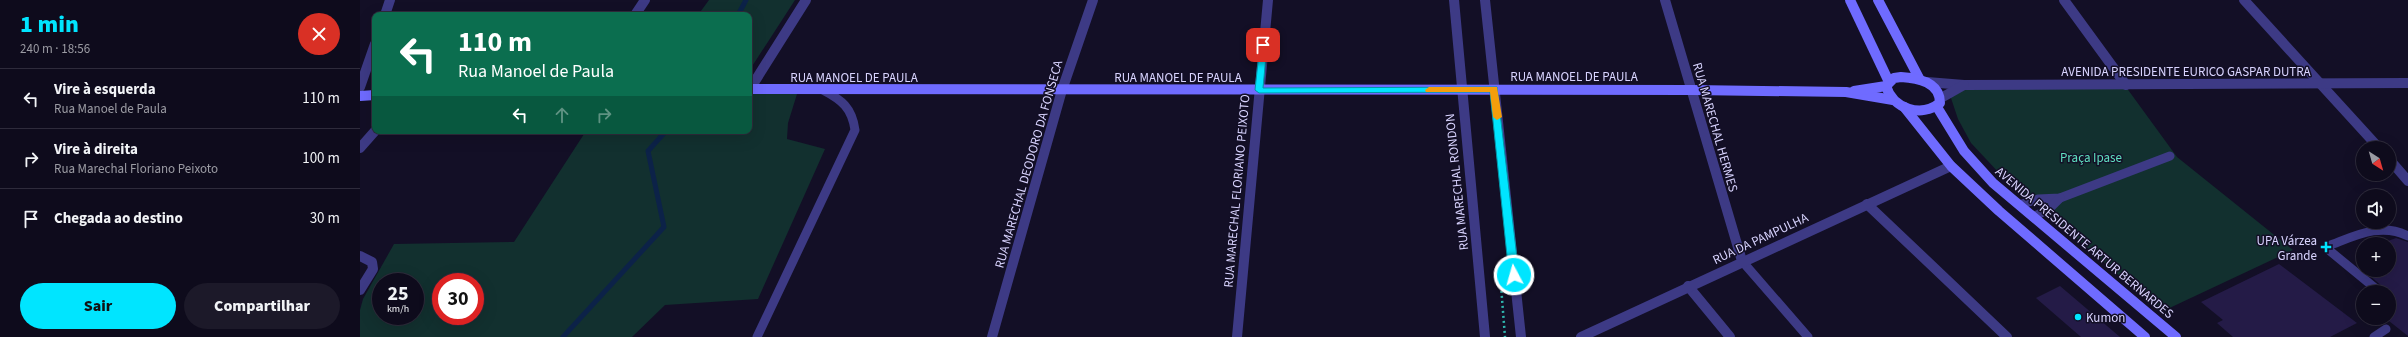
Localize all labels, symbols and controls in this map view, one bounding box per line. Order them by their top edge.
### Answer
text: 1 min [20,7,79,42]
button: close [298,13,340,55]
text: 110 m [458,22,532,62]
icon: left [392,28,444,80]
pin [1246,28,1280,62]
icon: arrive [1252,34,1274,56]
text: 240 m · 18:56 [20,40,90,58]
street label: RUA MARECHAL DEODORO DA FONSECA [991,57,1068,270]
text: Rua Manoel de Paula [458,59,614,84]
street label: RUA MARECHAL HERMES [1688,60,1742,194]
street label: AVENIDA PRESIDENTE EURICO GASPAR DUTRA [2061,63,2312,81]
street label: RUA MANOEL DE PAULA [1510,68,1639,86]
street label: RUA MANOEL DE PAULA [790,69,919,87]
street label: RUA MANOEL DE PAULA [1114,69,1243,87]
text: Vire à esquerda [54,79,156,100]
icon: left [20,88,42,110]
text: 110 m [302,88,340,109]
street label: RUA MARECHAL FLORIANO PEIXOTO [1220,94,1254,289]
text: Rua Manoel de Paula [54,100,167,118]
icon: left [509,104,531,126]
icon: ahead [551,104,573,126]
icon: right [593,104,615,126]
street label: RUA MARECHAL RONDON [1441,113,1473,251]
text: Vire à direita [54,139,138,160]
north arrow [2356,141,2396,181]
map controls [2356,141,2396,325]
icon: right [20,148,42,170]
text: 100 m [302,148,340,169]
park label: Praça Ipase [2060,149,2122,167]
text: Rua Marechal Floriano Peixoto [54,160,218,178]
street label: AVENIDA PRESIDENTE ARTUR BERNARDES [1991,163,2177,323]
button: sound [2356,189,2396,229]
icon: arrive [20,208,42,230]
text: Chegada ao destino [54,208,183,229]
text: 30 m [310,208,340,229]
street label: RUA DA PAMPULHA [1710,208,1812,269]
place label: UPA Várzea Grande [2257,232,2317,265]
button: + [2356,237,2396,277]
marker: UPA Várzea Grande [2320,241,2332,253]
position arrow [1493,254,1535,296]
speed limit sign: 30 [432,273,484,325]
text: 25 [387,280,409,308]
button: Sair [20,283,176,329]
button: Compartilhar [184,283,340,329]
button: − [2356,285,2396,325]
text: km/h [387,302,409,316]
place label: Kumon [2086,309,2125,327]
marker: Kumon [2073,312,2083,322]

